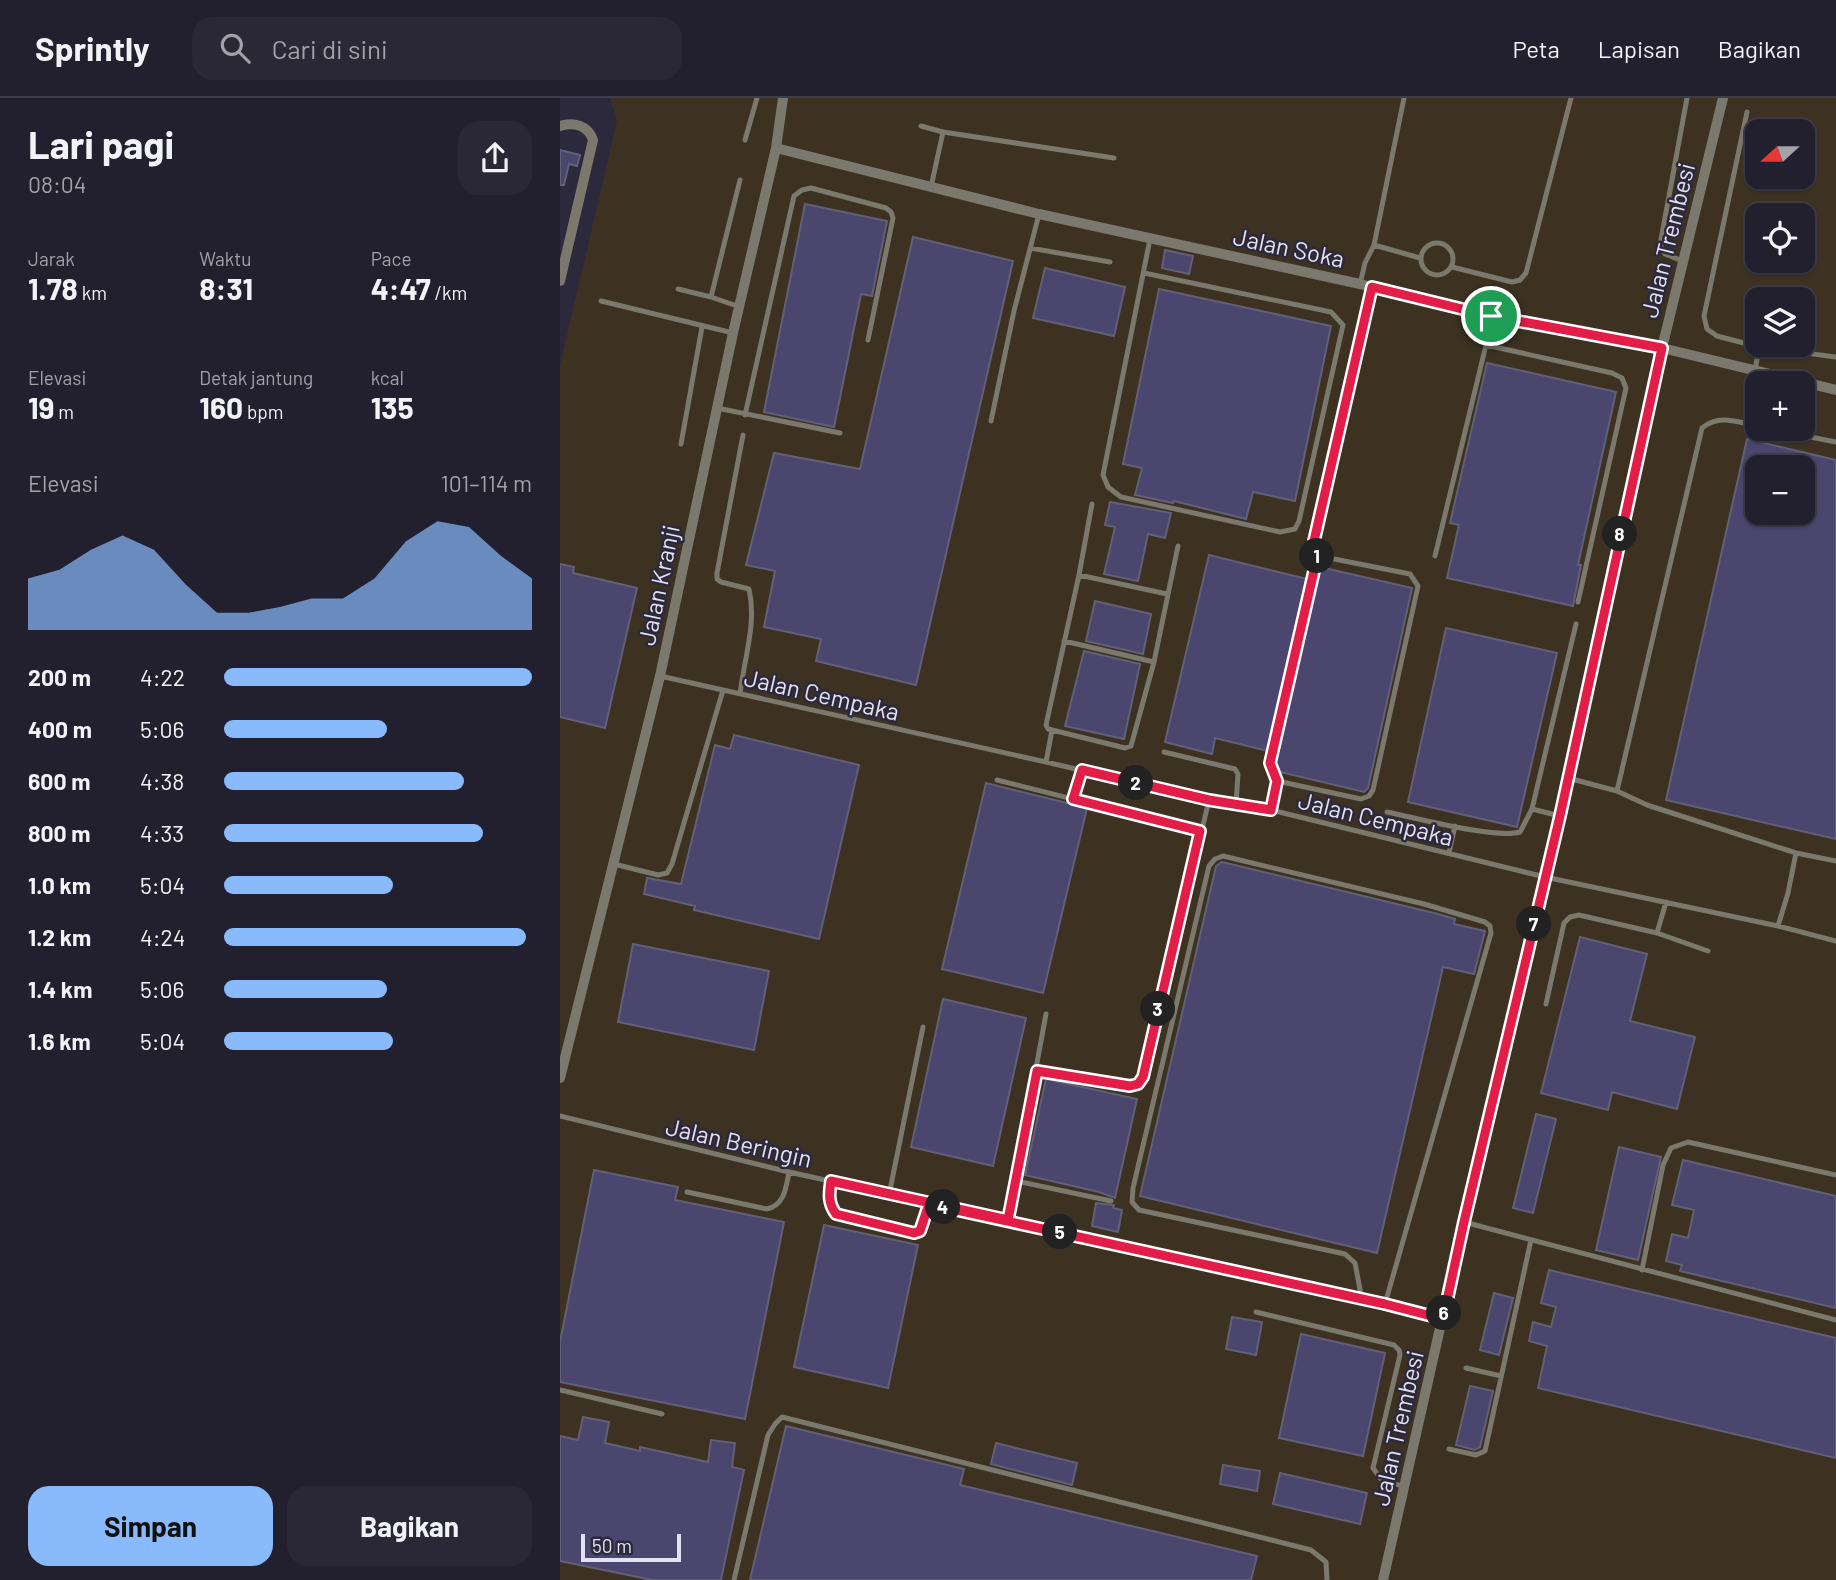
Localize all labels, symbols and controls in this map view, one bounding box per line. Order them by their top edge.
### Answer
search box [192,17,682,80]
text: Sprintly [35,28,150,68]
icon: search [216,29,254,67]
text: Cari di sini [272,33,388,64]
text: Peta [1512,34,1560,63]
text: Lapisan [1598,34,1680,63]
text: Bagikan [1718,34,1801,63]
north arrow [1745,119,1815,189]
map controls [1745,119,1815,525]
text: Lari pagi [28,121,174,167]
button: share [458,121,532,195]
street label: Jalan Trembesi [1634,160,1700,320]
text: 08:04 [28,170,86,198]
button: locate [1745,203,1815,273]
street label: Jalan Soka [1231,221,1347,273]
text: Jarak [28,247,75,270]
text: Waktu [199,247,251,270]
text: Pace [371,247,412,270]
text: 1.78 [28,270,78,306]
text: 8:31 [199,270,253,306]
text: 4:47 [371,270,431,306]
text: km [78,281,107,304]
text: /km [431,281,467,304]
pin [1461,286,1521,346]
button: layers [1745,287,1815,357]
icon: arrive [1472,297,1510,335]
text: Elevasi [28,366,86,389]
text: Detak jantung [199,366,313,389]
text: kcal [371,366,404,389]
button: + [1745,371,1815,441]
text: 19 [28,389,55,425]
text: 160 [199,389,243,425]
text: 135 [371,389,414,425]
text: m [55,400,74,423]
text: bpm [243,400,284,423]
button: − [1745,455,1815,525]
text: Elevasi [28,469,99,497]
text: 101–114 m [441,469,532,497]
pin: 8 [1602,516,1638,551]
street label: Jalan Kranji [631,522,685,648]
text: 8 [1614,522,1625,545]
pin: 1 [1300,538,1334,574]
text: 1 [1313,544,1320,567]
street label: Jalan Cempaka [742,662,902,726]
text: 200 m [28,663,91,691]
text: 4:22 [140,663,185,691]
text: 400 m [28,715,92,743]
text: 5:06 [140,715,184,743]
pin: 2 [1118,766,1154,800]
text: 600 m [28,767,90,795]
text: 4:38 [140,767,184,795]
text: 2 [1130,771,1141,794]
street label: Jalan Cempaka [1296,785,1456,851]
text: 800 m [28,819,90,847]
text: 4:33 [140,819,184,847]
text: 1.0 km [28,871,91,899]
text: 5:04 [140,871,185,899]
pin: 7 [1516,906,1552,942]
text: 7 [1529,912,1538,935]
text: 1.2 km [28,923,91,951]
text: 4:24 [140,923,185,951]
text: 1.4 km [28,975,92,1003]
text: 5:06 [140,975,184,1003]
pin: 3 [1140,992,1176,1026]
text: 3 [1152,997,1163,1020]
text: 1.6 km [28,1027,91,1055]
text: 5:04 [140,1027,185,1055]
street label: Jalan Beringin [663,1111,815,1173]
pin: 4 [926,1190,960,1224]
text: 4 [937,1195,948,1218]
pin: 5 [1042,1214,1078,1250]
text: 5 [1054,1220,1065,1243]
pin: 6 [1426,1296,1462,1330]
text: 6 [1438,1301,1449,1324]
street label: Jalan Trembesi [1365,1348,1429,1508]
button: Simpan [28,1486,273,1566]
button: Bagikan [287,1486,532,1566]
scale bar [581,1531,681,1563]
text: 50 m [592,1534,632,1557]

